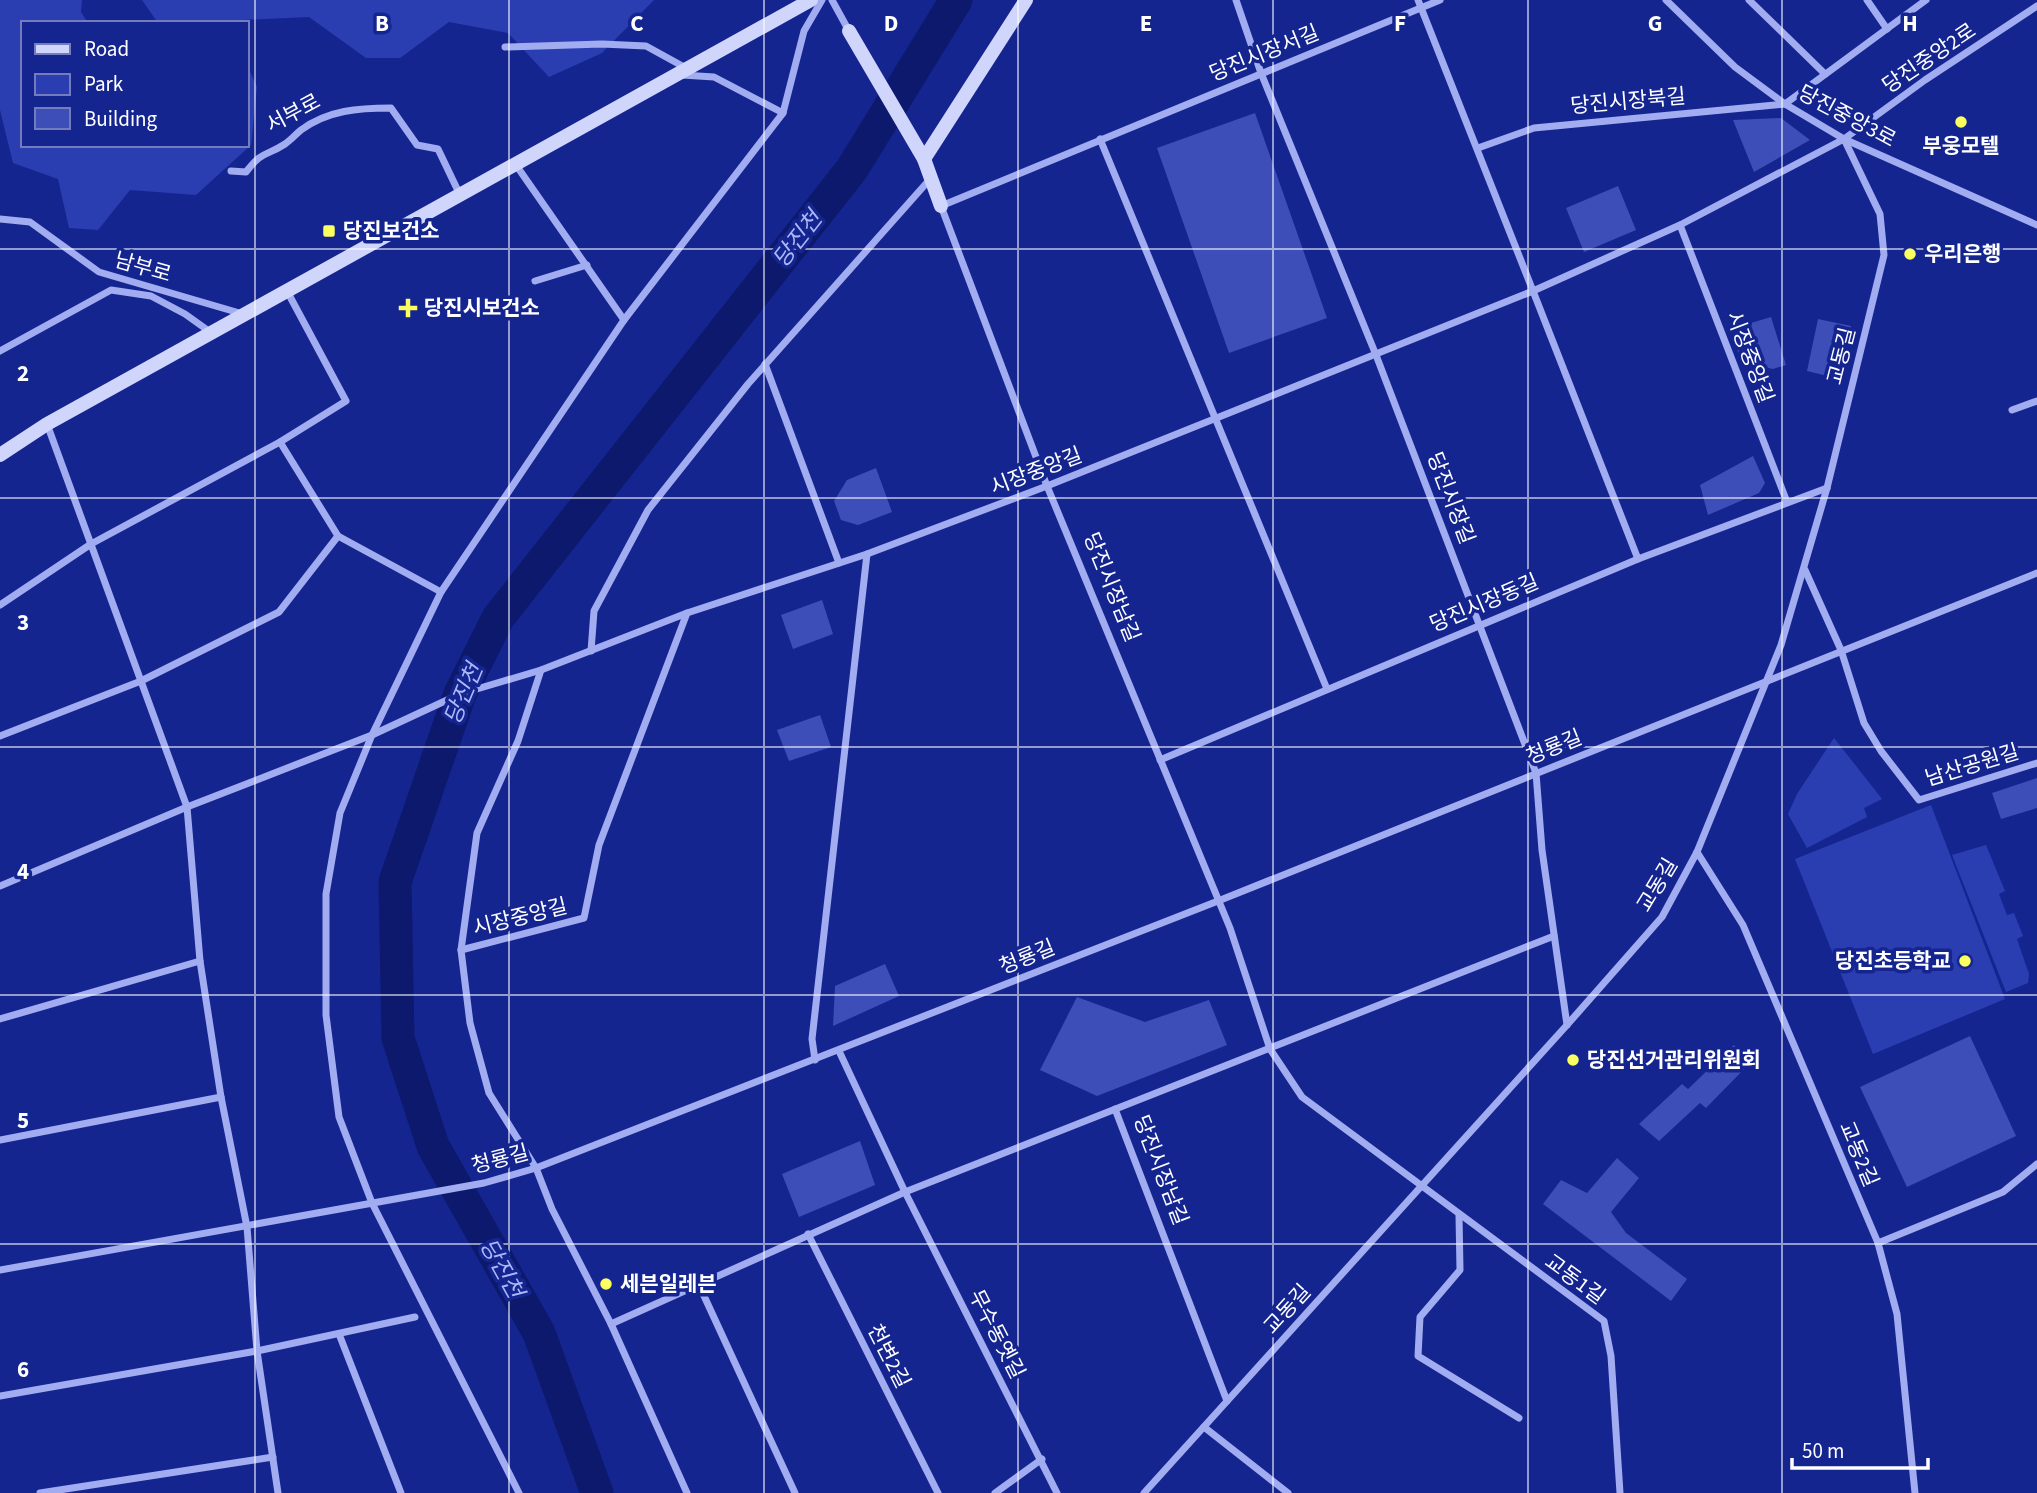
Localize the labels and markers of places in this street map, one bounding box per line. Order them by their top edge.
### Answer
marker: 부웅모텔 [1953,114,1969,130]
place label: 부웅모텔 [1922,131,2000,161]
place label: 당진보건소 [343,216,440,246]
marker: 당진보건소 [321,223,337,239]
place label: 우리은행 [1924,239,2001,269]
marker: 우리은행 [1902,246,1918,262]
place label: 당진시보건소 [424,293,540,323]
marker: 당진시보건소 [398,298,418,318]
place label: 당진초등학교 [1835,946,1951,976]
marker: 당진초등학교 [1957,953,1973,969]
place label: 당진선거관리위원회 [1587,1045,1761,1075]
marker: 당진선거관리위원회 [1565,1052,1581,1068]
place label: 세븐일레븐 [620,1269,717,1299]
marker: 세븐일레븐 [598,1276,614,1292]

